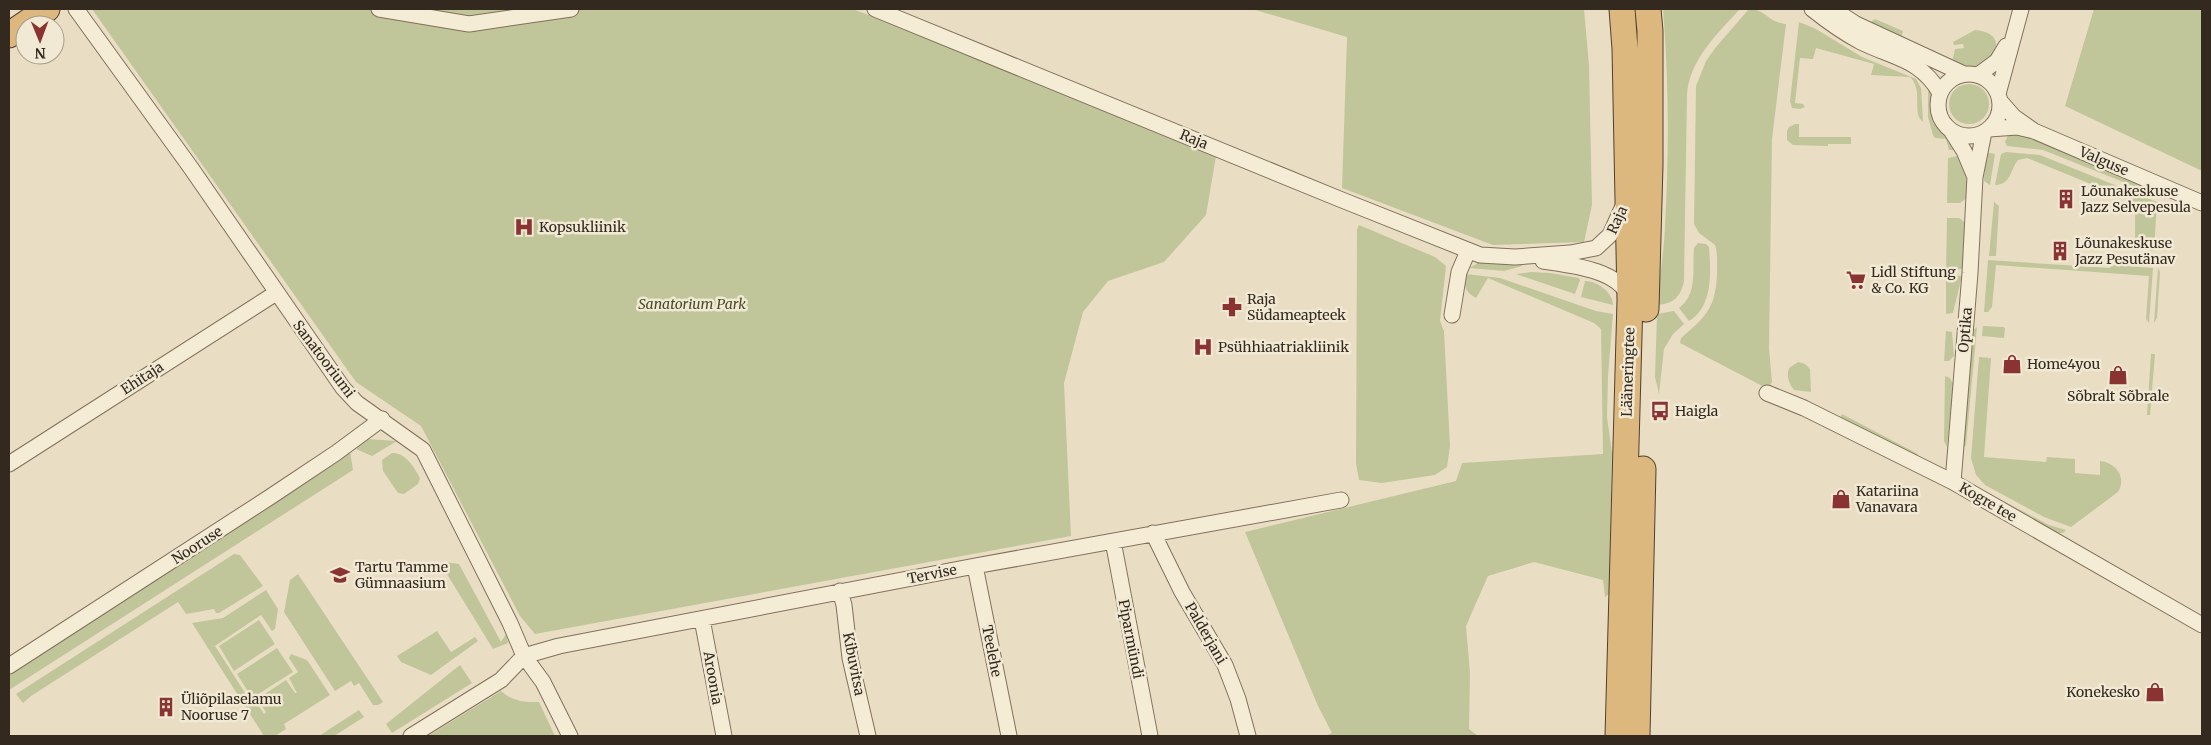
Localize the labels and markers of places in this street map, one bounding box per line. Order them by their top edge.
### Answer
place label: Lõunakeskuse Jazz Selvepesula [2080,182,2191,216]
building icon: Lõunakeskuse Jazz Selvepesula [2055,188,2077,210]
hospital icon: Kopsukliinik [513,216,535,238]
place label: Kopsukliinik [539,218,626,236]
place label: Lõunakeskuse Jazz Pesutänav [2074,234,2176,268]
building icon: Lõunakeskuse Jazz Pesutänav [2049,240,2071,262]
place label: Lidl Stiftung & Co. KG [1871,263,1956,297]
supermarket icon: Lidl Stiftung & Co. KG [1845,269,1867,291]
place label: Raja Südameapteek [1247,290,1346,324]
pharmacy icon: Raja Südameapteek [1221,296,1243,318]
hospital icon: Psühhiaatriakliinik [1192,336,1214,358]
place label: Psühhiaatriakliinik [1218,338,1349,356]
shop icon: Home4you [2001,353,2023,375]
place label: Home4you [2027,355,2100,373]
shop icon: Sõbralt Sõbrale [2107,364,2129,386]
place label: Sõbralt Sõbrale [2067,387,2169,405]
bus stop icon: Haigla [1649,400,1671,422]
place label: Haigla [1675,402,1719,420]
place label: Katariina Vanavara [1855,482,1919,516]
shop icon: Katariina Vanavara [1830,488,1852,510]
place label: Tartu Tamme Gümnaasium [355,558,448,592]
school or university icon: Tartu Tamme Gümnaasium [329,564,351,586]
shop icon: Konekesko [2144,681,2166,703]
place label: Konekesko [2066,683,2140,701]
place label: Üliõpilaselamu Nooruse 7 [181,690,282,724]
building icon: Üliõpilaselamu Nooruse 7 [155,696,177,718]

